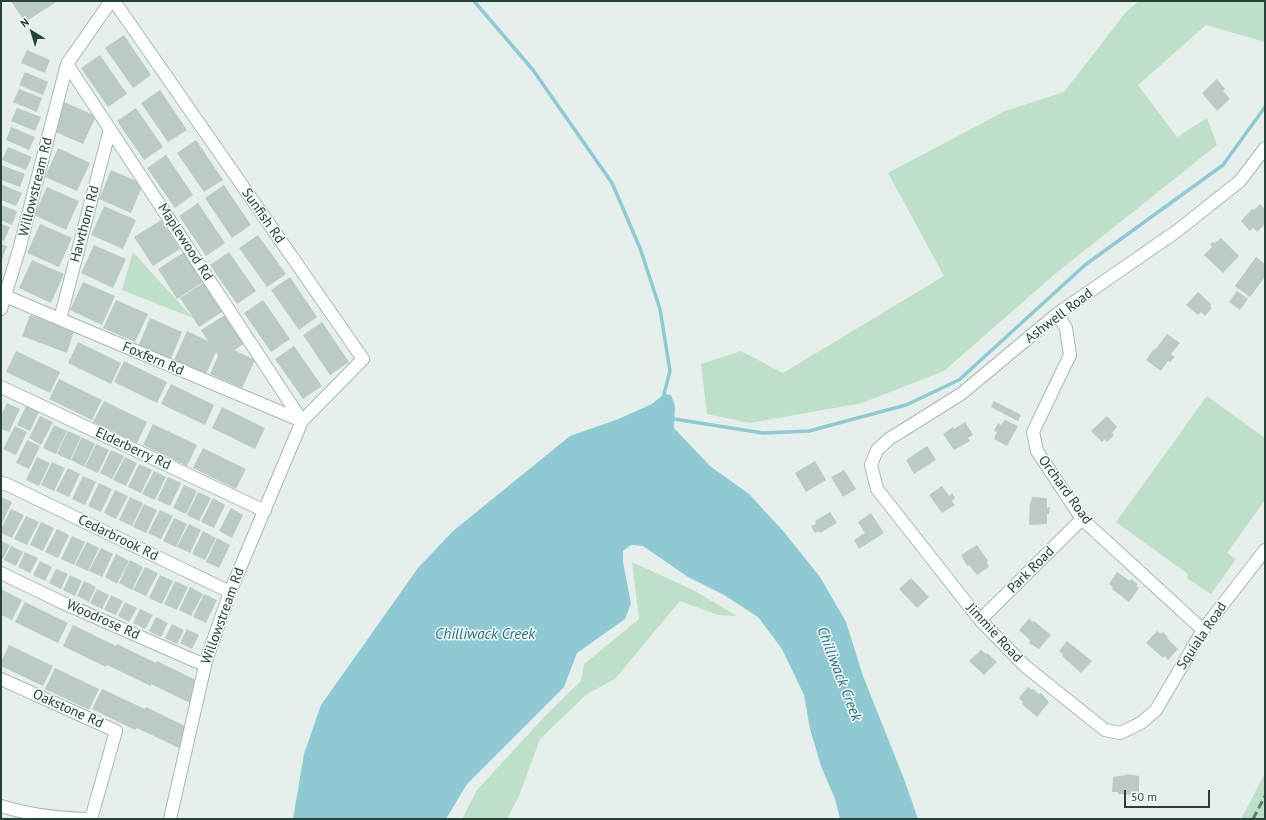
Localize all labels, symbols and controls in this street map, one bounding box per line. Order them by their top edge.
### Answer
north arrow [12,12,52,52]
text: N [17,15,32,30]
street label: Willowstream Rd [16,136,56,238]
street label: Hawthorn Rd [67,184,103,264]
street label: Sunfish Rd [238,185,288,247]
street label: Maplewood Rd [154,200,216,284]
street label: Ashwell Road [1022,285,1096,347]
street label: Foxfern Rd [120,339,186,379]
street label: Elderberry Rd [93,424,173,474]
street label: Orchard Road [1034,452,1096,528]
street label: Cedarbrook Rd [75,511,161,565]
street label: Park Road [1004,543,1058,597]
street label: Willowstream Rd [198,565,248,667]
street label: Woodrose Rd [64,596,142,644]
street label: Squiala Road [1173,599,1231,673]
street label: Jimmie Road [962,600,1026,666]
water label: Chilliwack Creek [813,624,865,724]
water label: Chilliwack Creek [435,626,535,644]
street label: Oakstone Rd [30,686,106,732]
scale bar [1126,782,1212,808]
text: 50 m [1131,789,1157,804]

